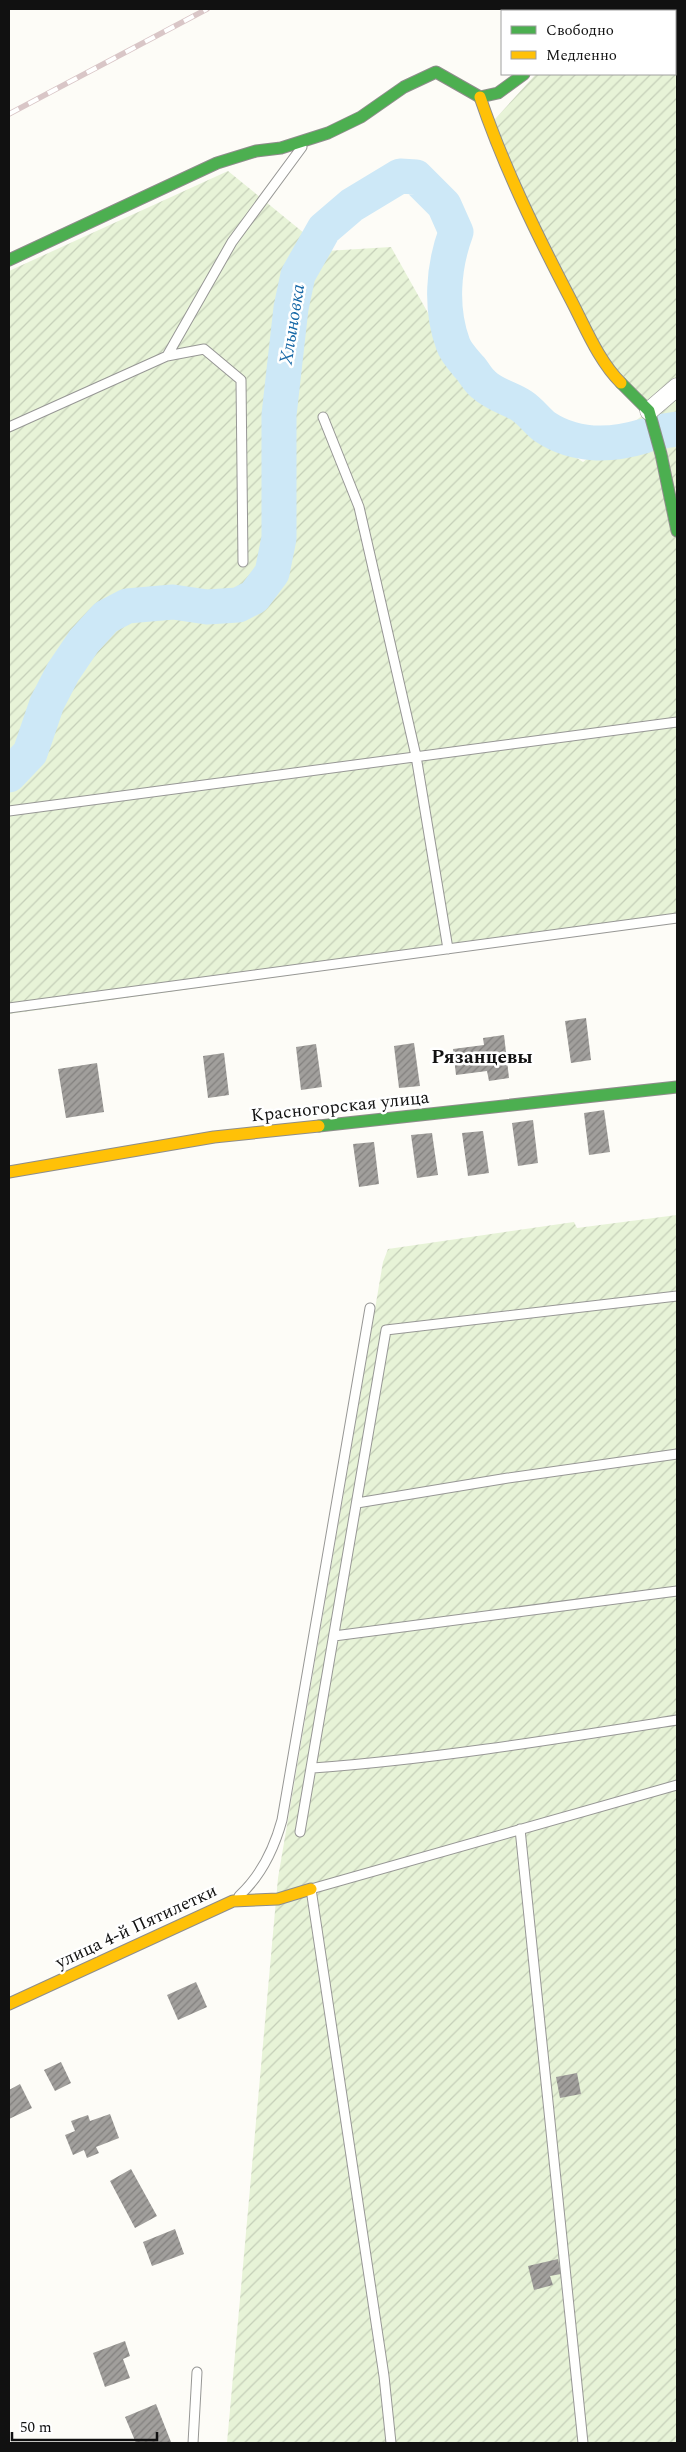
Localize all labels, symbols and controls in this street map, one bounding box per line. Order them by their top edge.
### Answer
legend [501,10,676,75]
text: Свободно [546,19,614,42]
text: Медленно [546,44,617,67]
water label: Хлыновка [272,281,313,368]
district label: Рязанцевы [431,1043,533,1072]
street label: Красногорская улица [250,1084,431,1129]
street label: улица 4-й Пятилетки [50,1877,221,1976]
scale bar [12,2410,158,2442]
text: 50 m [20,2416,52,2439]

